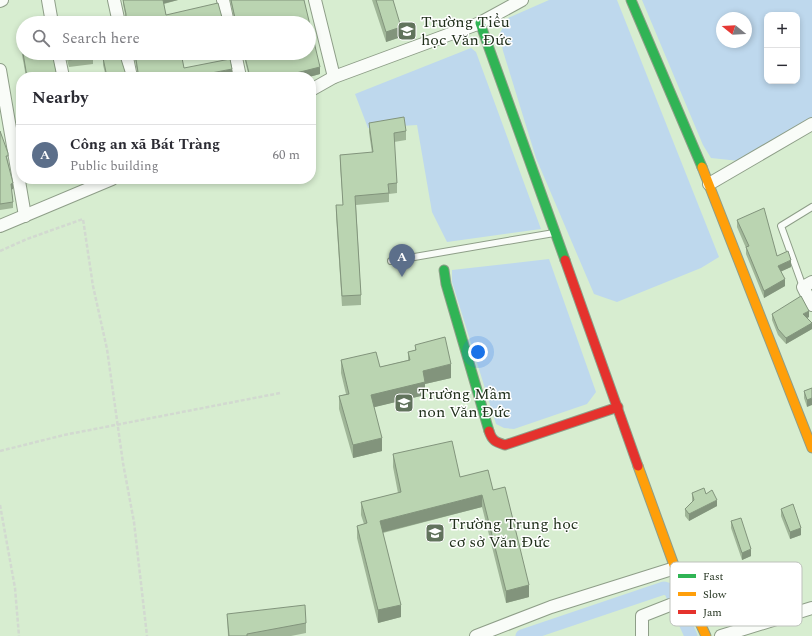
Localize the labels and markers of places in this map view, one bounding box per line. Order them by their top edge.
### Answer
place label: Trường Tiểu học Văn Đức [421,10,512,52]
school or university icon: Trường Tiểu học Văn Đức [396,20,418,42]
pin: A [389,244,415,277]
place label: Trường Mầm non Văn Đức [418,382,511,424]
school or university icon: Trường Mầm non Văn Đức [393,392,415,414]
place label: Trường Trung học cơ sở Văn Đức [449,512,579,554]
school or university icon: Trường Trung học cơ sở Văn Đức [424,522,446,544]

